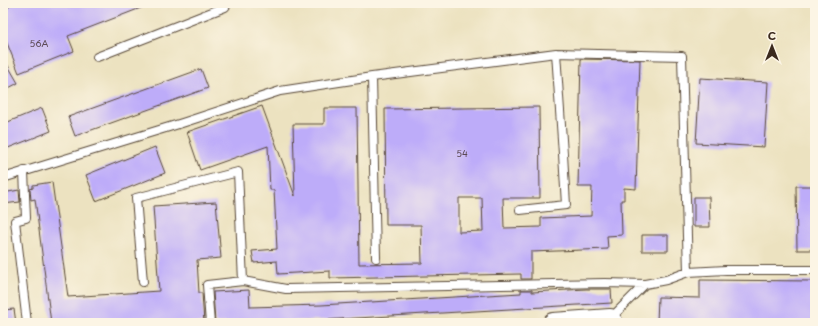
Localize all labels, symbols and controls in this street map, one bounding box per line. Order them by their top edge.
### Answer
north arrow [752,26,792,66]
text: С [768,27,776,44]
house number: 56А [30,36,49,50]
house number: 54 [456,146,468,160]

